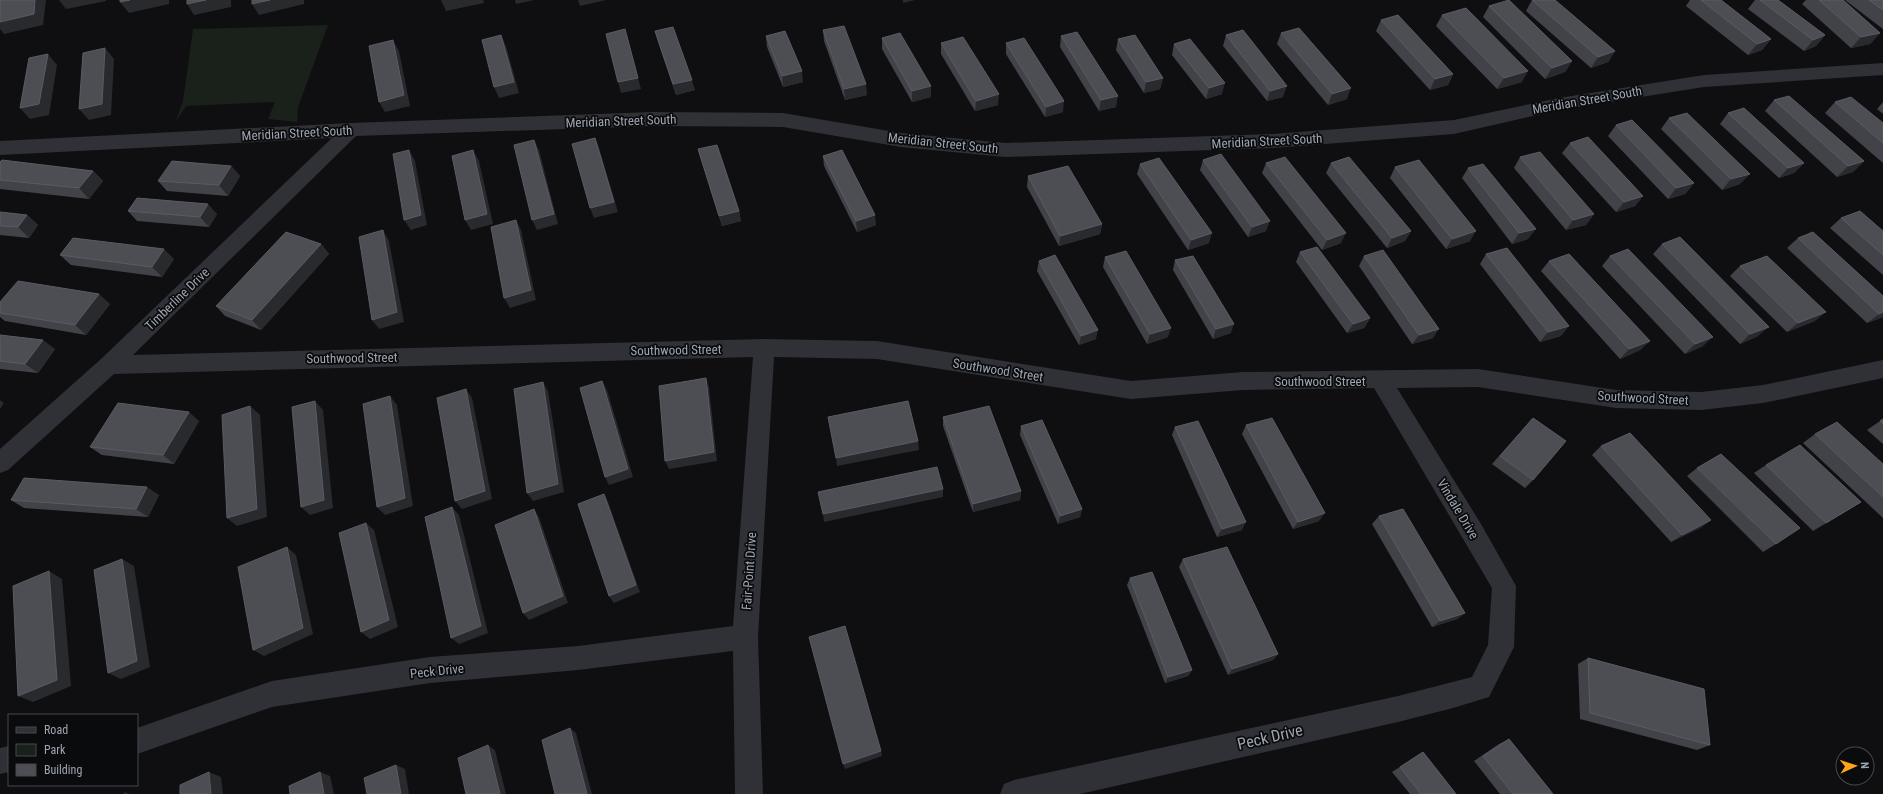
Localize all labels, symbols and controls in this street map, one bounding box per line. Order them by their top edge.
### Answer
street label: Meridian Street South [1531,83,1643,117]
street label: Meridian Street South [565,112,677,130]
street label: Meridian Street South [241,123,353,143]
street label: Meridian Street South [887,130,999,156]
street label: Meridian Street South [1211,131,1323,151]
street label: Timberline Drive [142,265,212,333]
street label: Southwood Street [630,342,722,358]
street label: Southwood Street [306,350,398,366]
street label: Southwood Street [952,355,1044,385]
street label: Southwood Street [1274,374,1366,389]
street label: Southwood Street [1597,388,1689,408]
street label: Vindale Drive [1434,476,1482,542]
street label: Fair-Point Drive [739,532,759,610]
street label: Peck Drive [409,661,465,681]
legend [8,714,138,786]
street label: Peck Drive [1235,720,1305,754]
text: Road [44,723,68,737]
text: Park [44,743,66,757]
north arrow [1835,746,1875,786]
text: N [1858,762,1871,769]
text: Building [44,763,82,777]

